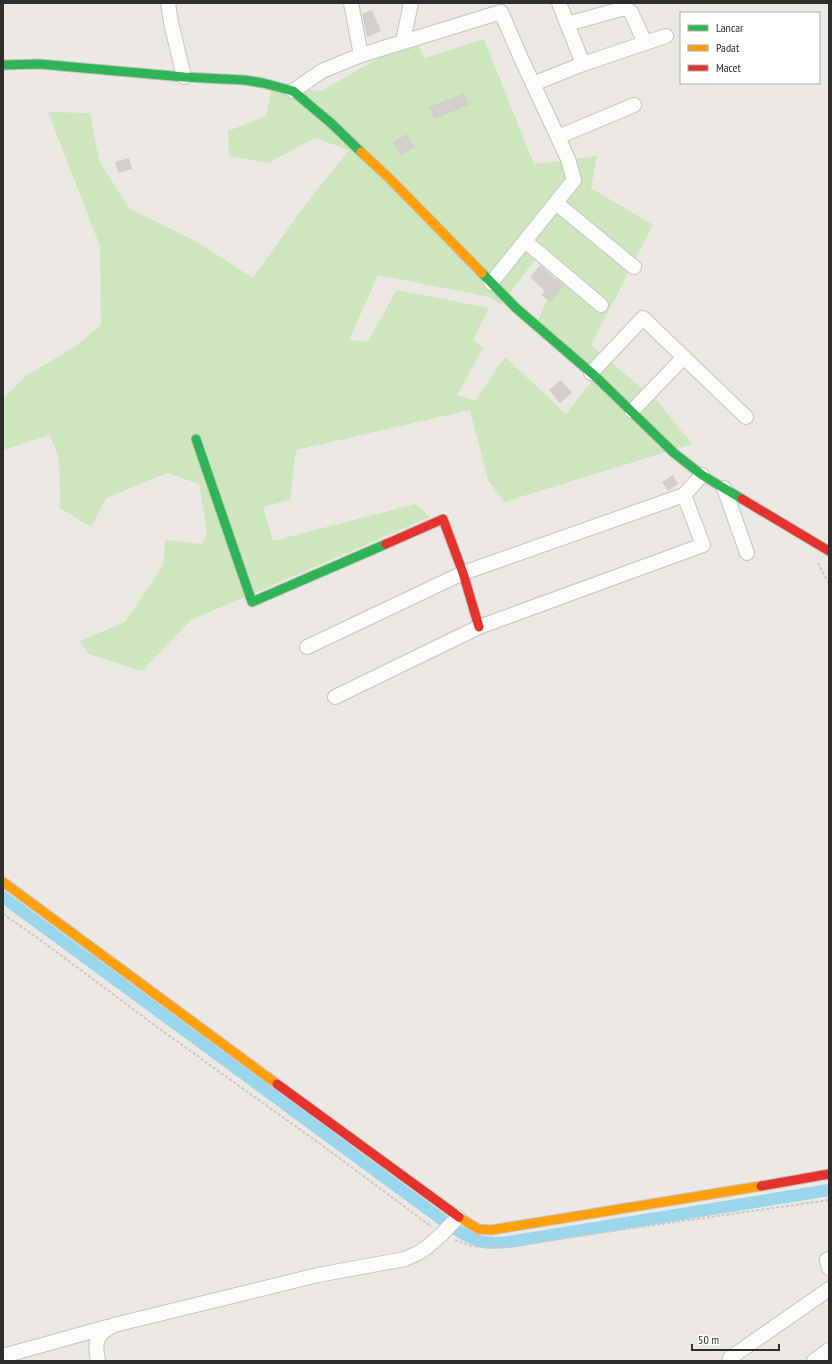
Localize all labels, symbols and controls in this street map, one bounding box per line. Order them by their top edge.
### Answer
legend [680,12,820,84]
text: Lancar [716,20,744,35]
text: Padat [716,40,740,55]
text: Macet [716,60,741,75]
scale bar [692,1326,779,1352]
text: 50 m [698,1332,719,1347]

